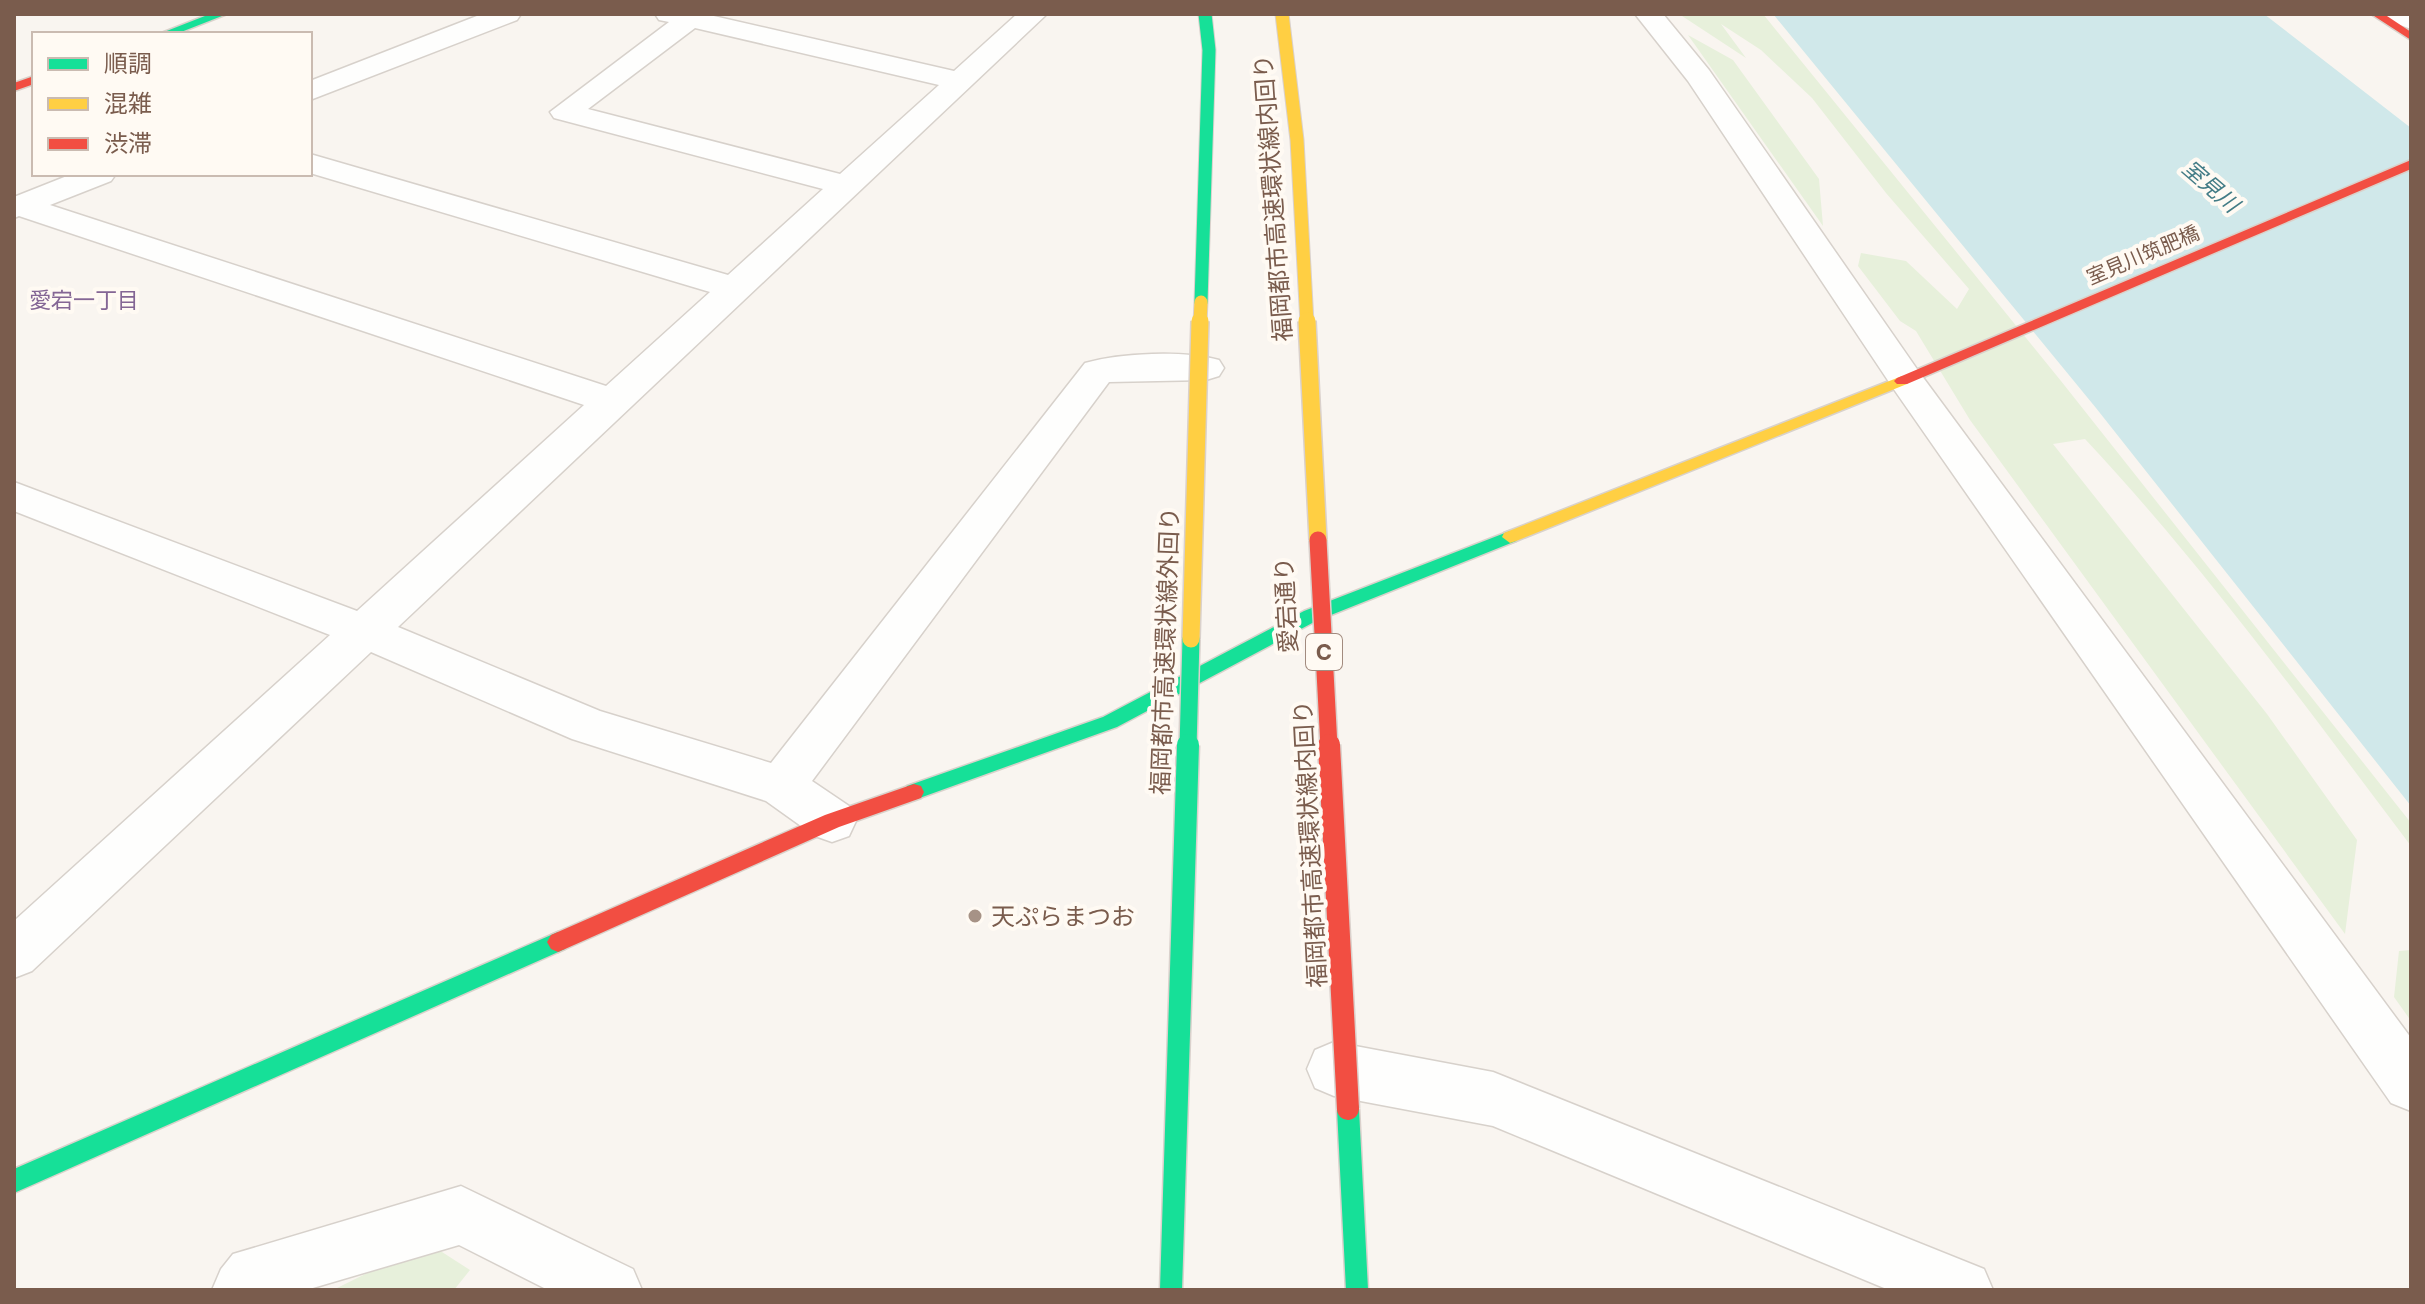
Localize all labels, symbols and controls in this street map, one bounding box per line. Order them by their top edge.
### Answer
legend [32,32,312,176]
text: 順調 [104,49,152,78]
street label: 福岡都市高速環状線内回り [1248,53,1298,343]
text: 混雑 [104,89,152,118]
text: 渋滞 [104,129,152,158]
water label: 室見川 [2178,155,2246,219]
street label: 室見川筑肥橋 [2083,221,2203,289]
district label: 愛宕一丁目 [29,287,139,313]
street label: 福岡都市高速環状線外回り [1145,507,1185,795]
street label: 愛宕通り [1269,556,1303,654]
road number: C [1306,634,1342,670]
street label: 福岡都市高速環状線内回り [1288,699,1332,989]
place label: 天ぷらまつお [991,902,1135,931]
marker: 天ぷらまつお [966,907,984,925]

